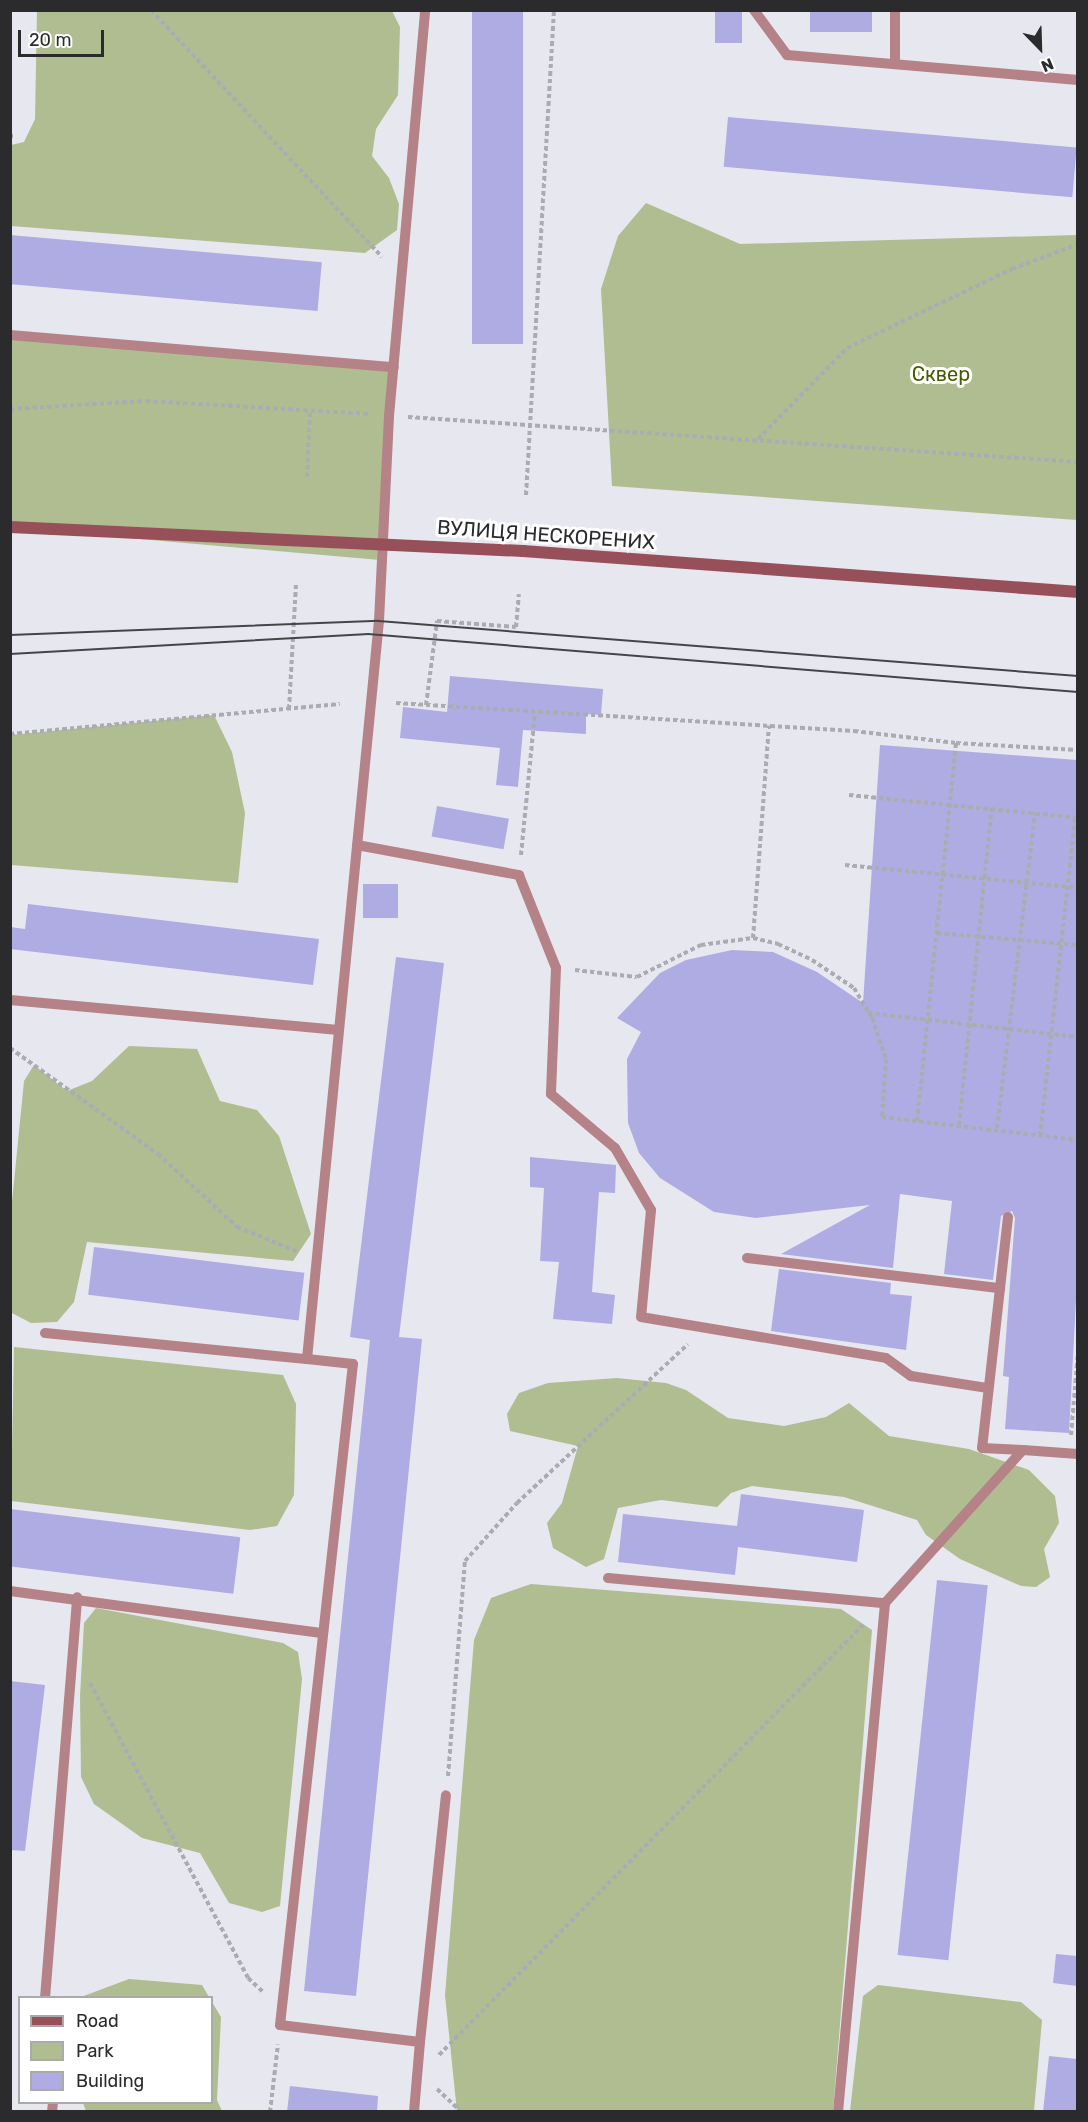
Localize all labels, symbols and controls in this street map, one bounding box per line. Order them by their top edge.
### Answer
scale bar [21,18,106,56]
north arrow [1010,18,1070,78]
text: 20 m [29,29,71,51]
text: N [1038,54,1056,76]
park label: Сквер [912,362,970,386]
street label: ВУЛИЦЯ НЕСКОРЕНИХ [436,515,656,555]
legend [18,1996,213,2104]
text: Road [76,2010,119,2032]
text: Park [76,2040,113,2062]
text: Building [76,2070,144,2092]

